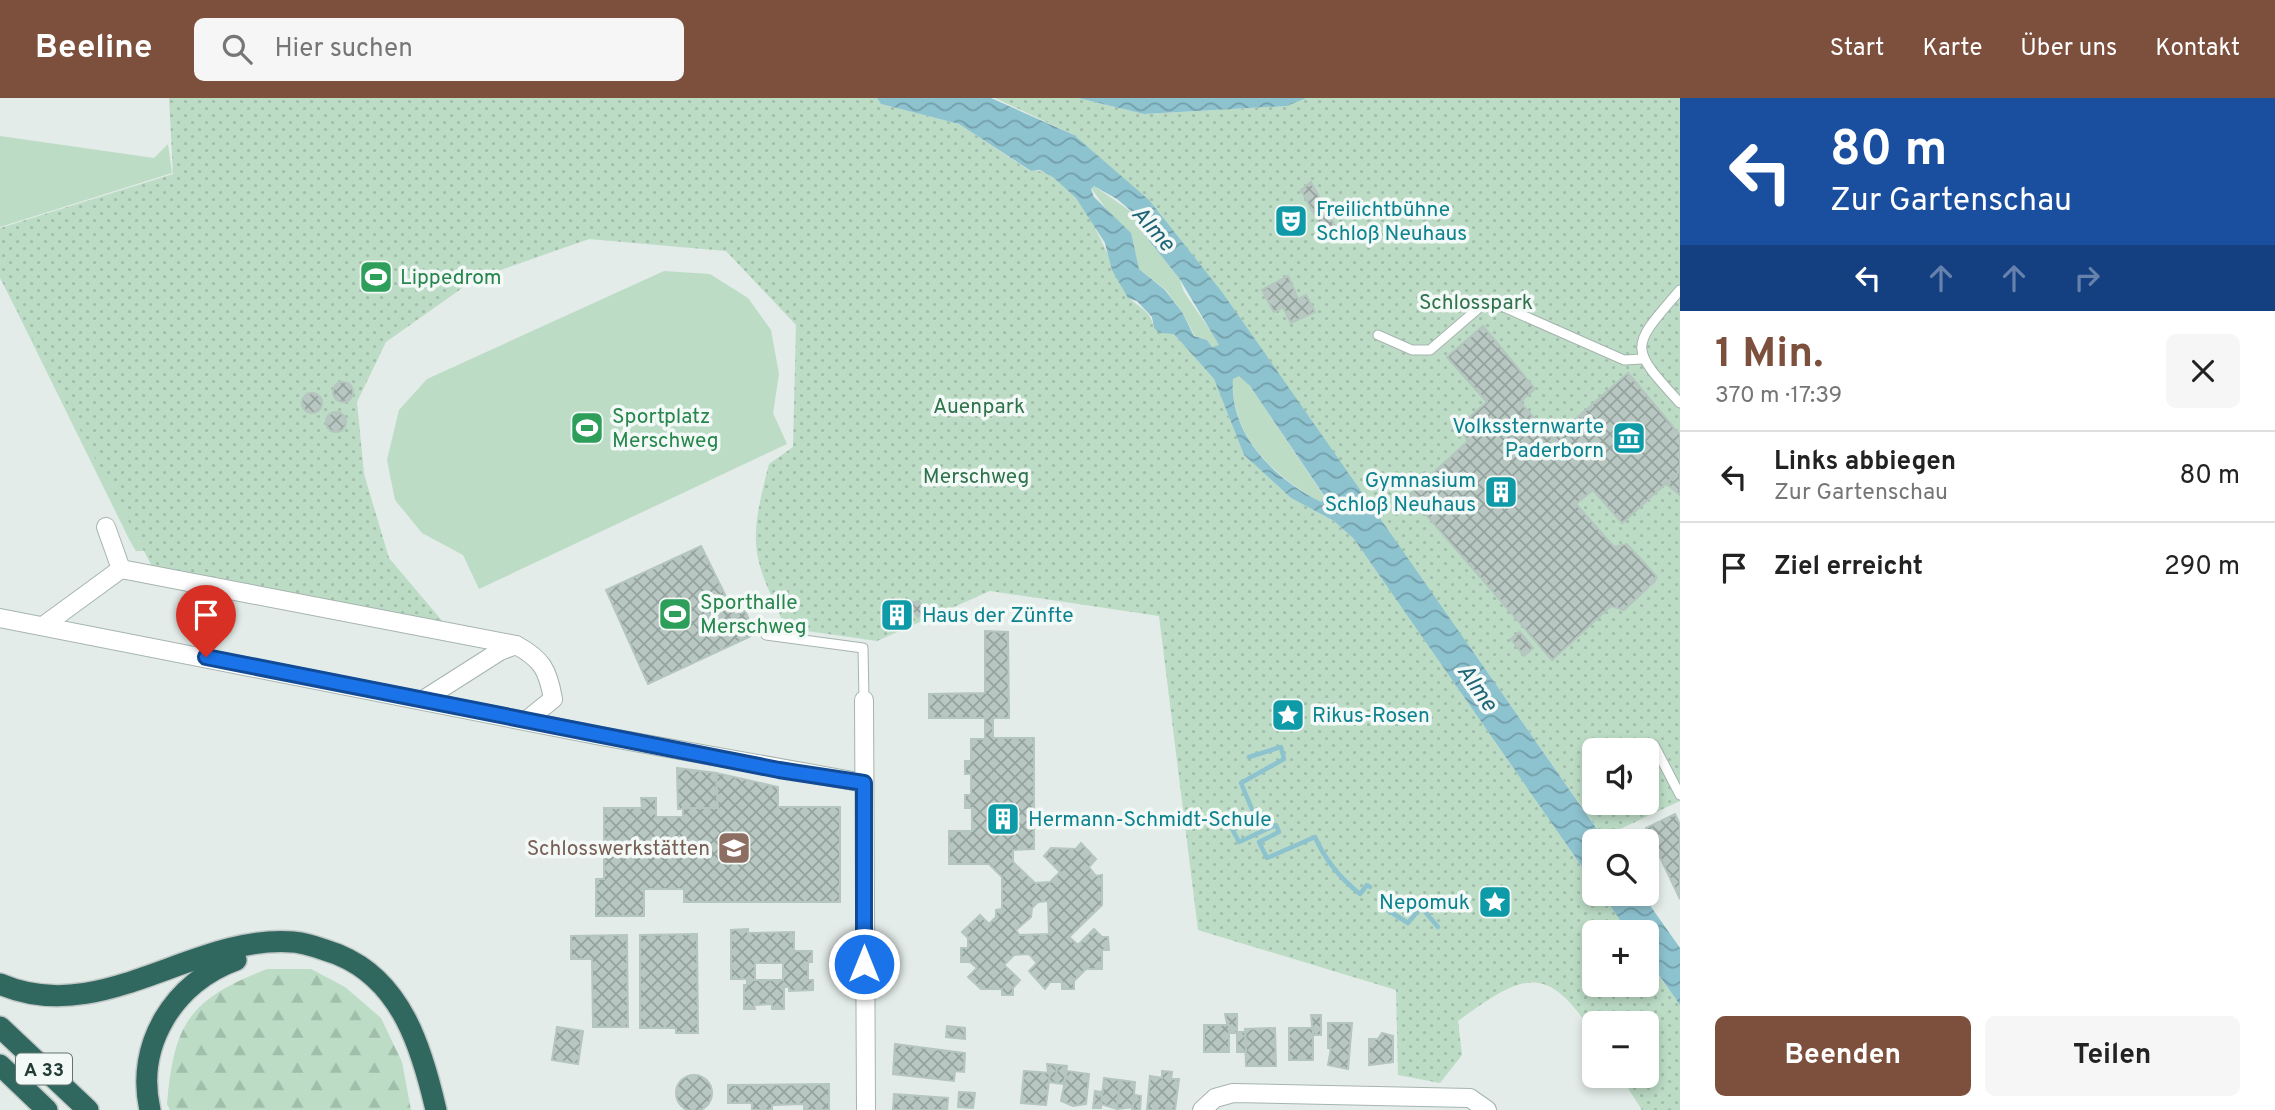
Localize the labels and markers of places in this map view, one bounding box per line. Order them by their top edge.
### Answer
place label: Freilichtbühne Schloß Neuhaus [1316,197,1467,248]
theatre icon: Freilichtbühne Schloß Neuhaus [1272,202,1310,240]
sports icon: Lippedrom [357,258,395,296]
place label: Lippedrom [400,265,502,292]
place label: Sportplatz Merschweg [612,404,718,455]
sports icon: Sportplatz Merschweg [568,409,606,447]
place label: Volkssternwarte Paderborn [1452,414,1604,465]
museum icon: Volkssternwarte Paderborn [1610,419,1648,457]
place label: Gymnasium Schloß Neuhaus [1325,468,1476,519]
building icon: Gymnasium Schloß Neuhaus [1482,473,1520,511]
pin [176,585,236,657]
place label: Sporthalle Merschweg [700,590,806,641]
sports icon: Sporthalle Merschweg [656,595,694,633]
building icon: Haus der Zünfte [878,596,916,634]
place label: Haus der Zünfte [922,603,1074,630]
place icon: Rikus-Rosen [1269,696,1307,734]
place label: Rikus-Rosen [1312,703,1430,730]
building icon: Hermann-Schmidt-Schule [984,800,1022,838]
place label: Hermann-Schmidt-Schule [1028,807,1272,834]
school or university icon: Schlosswerkstätten [715,829,753,867]
place label: Schlosswerkstätten [527,836,710,863]
place icon: Nepomuk [1476,883,1514,921]
place label: Nepomuk [1379,890,1470,917]

